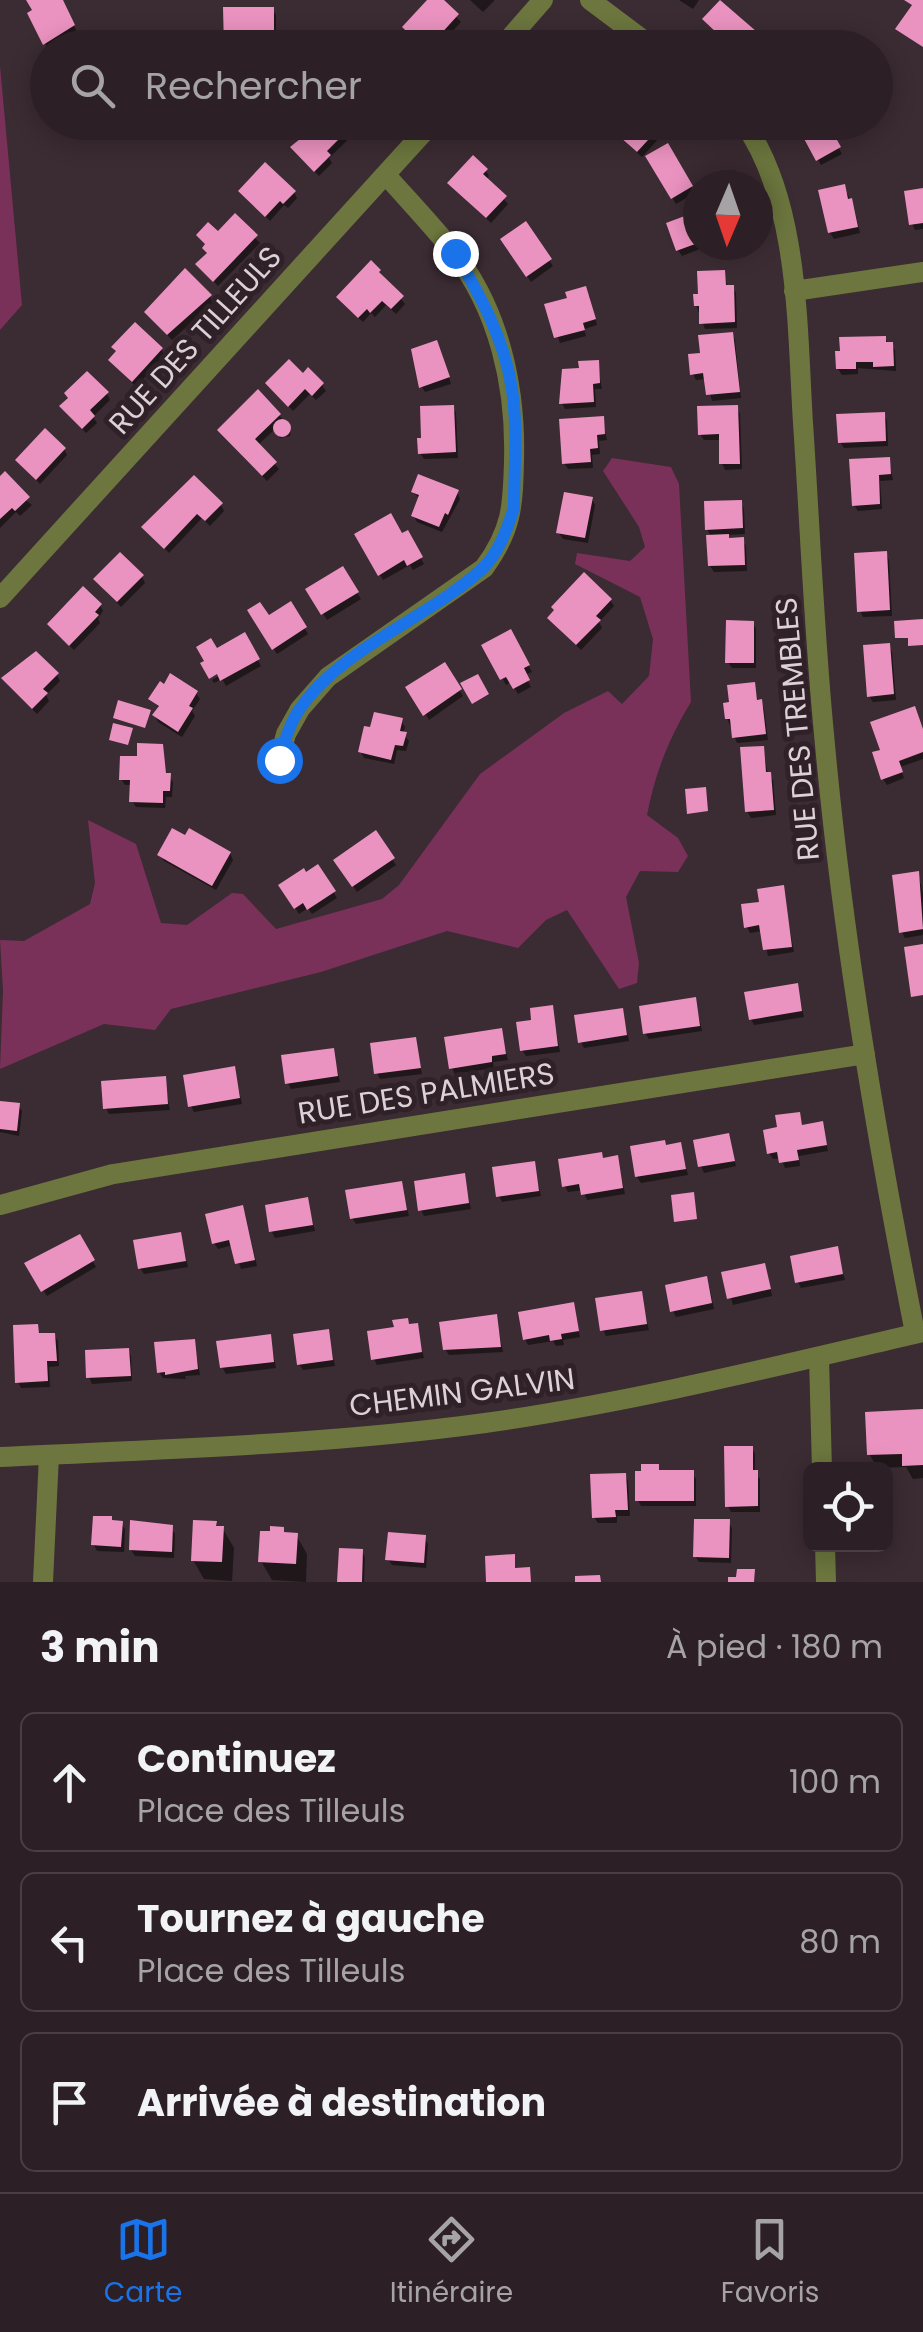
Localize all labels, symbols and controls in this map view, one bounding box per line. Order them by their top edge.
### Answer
search box [30,30,893,140]
icon: search [65,58,120,113]
text: Rechercher [145,59,362,112]
north arrow [683,170,773,260]
route end [433,231,479,277]
street label: RUE DES TILLEULS [99,236,291,444]
street label: RUE DES TREMBLES [764,596,830,862]
route start [257,738,303,784]
street label: RUE DES PALMIERS [295,1051,557,1135]
street label: CHEMIN GALVIN [347,1357,577,1427]
map controls [803,1462,893,1552]
button: locate [803,1462,893,1552]
text: 3 min [40,1618,160,1677]
text: À pied · 180 m [666,1624,883,1669]
text: Continuez [137,1732,336,1785]
icon: ahead [42,1755,97,1810]
text: 100 m [789,1759,881,1804]
text: Place des Tilleuls [137,1788,405,1833]
text: Tournez à gauche [137,1892,485,1945]
icon: left [42,1915,97,1970]
text: 80 m [799,1919,881,1964]
text: Place des Tilleuls [137,1948,405,1993]
icon: arrive [42,2075,97,2130]
text: Arrivée à destination [137,2076,546,2129]
tab: Carte [104,2212,182,2314]
tab: Itinéraire [390,2212,513,2314]
tab: Favoris [721,2212,819,2314]

